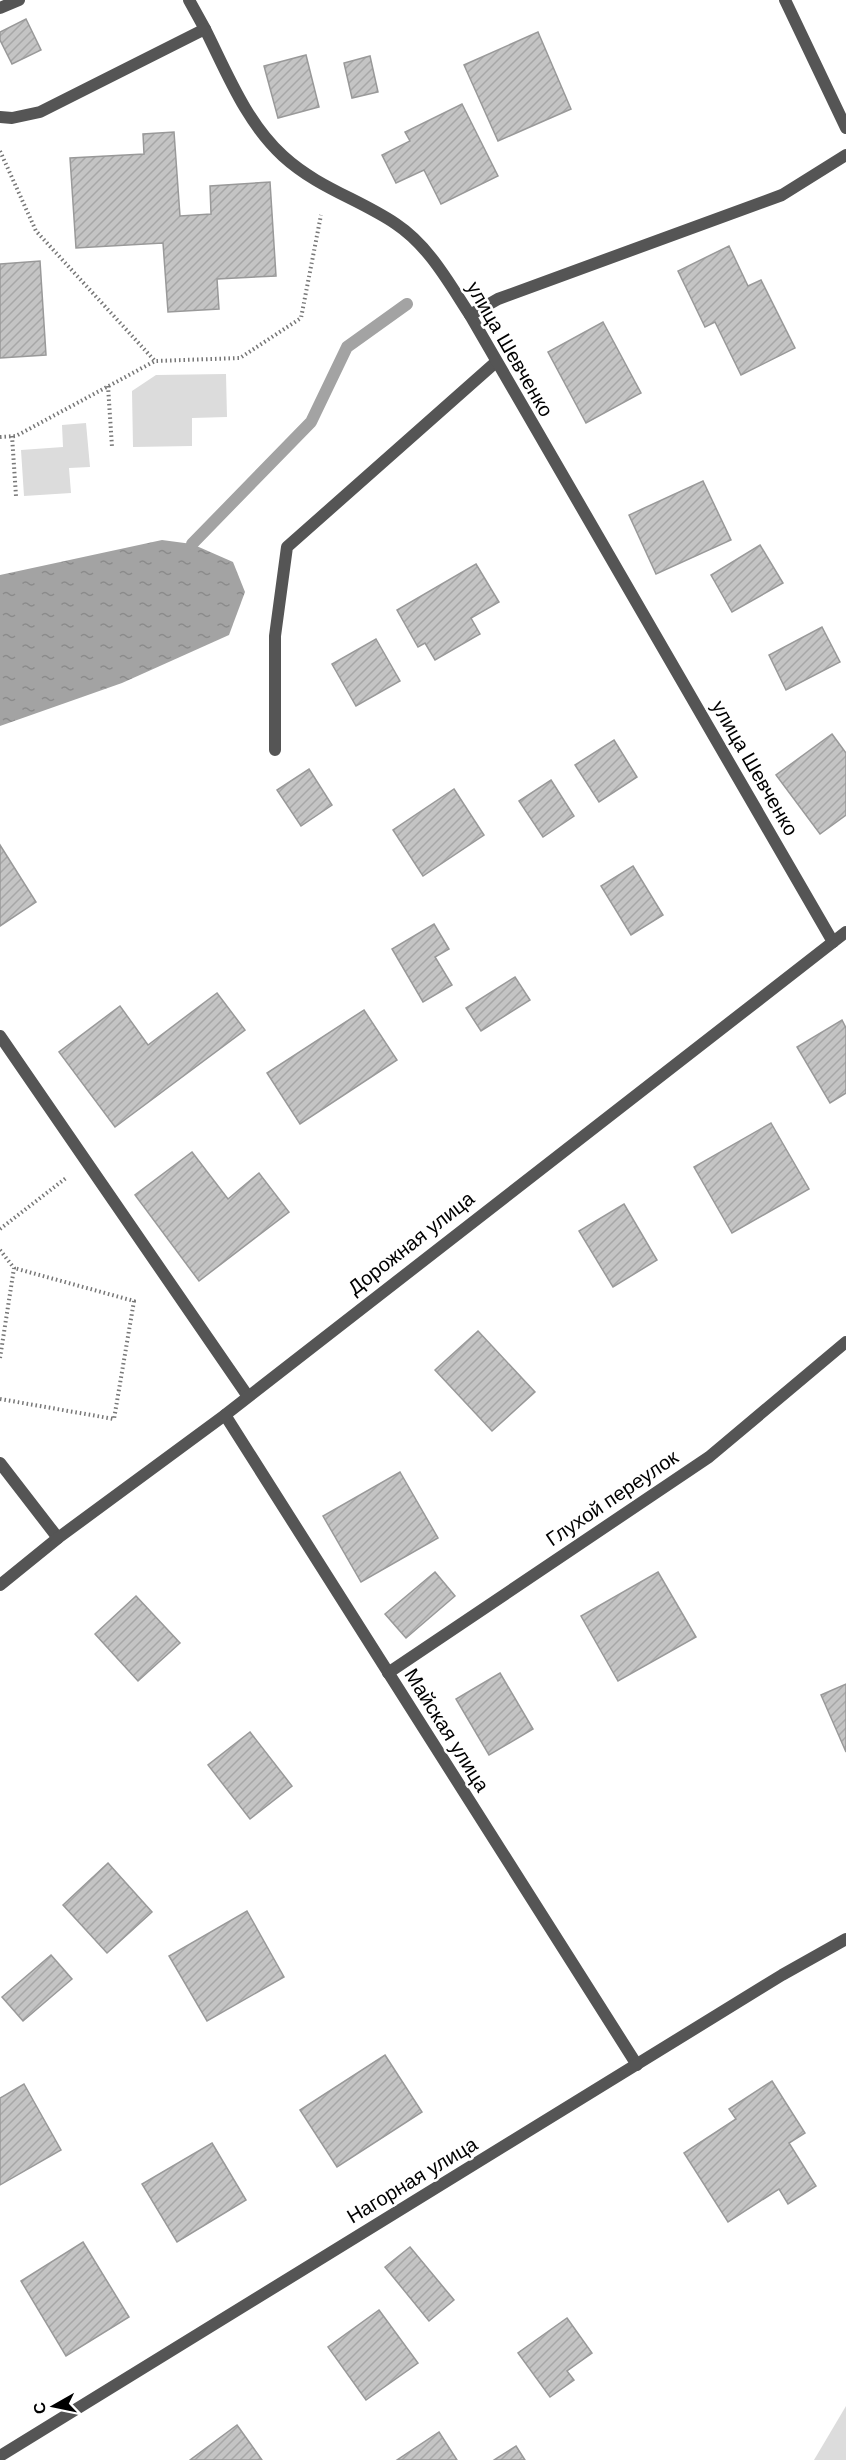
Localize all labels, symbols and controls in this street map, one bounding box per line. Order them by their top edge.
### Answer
street label: улица Шевченко [461,277,559,421]
street label: улица Шевченко [706,696,804,840]
street label: Дорожная улица [342,1185,480,1301]
street label: Глухой переулок [541,1444,683,1552]
street label: Майская улица [399,1663,496,1797]
street label: Нагорная улица [342,2130,483,2229]
north arrow [24,2376,84,2436]
text: С [28,2400,51,2416]

